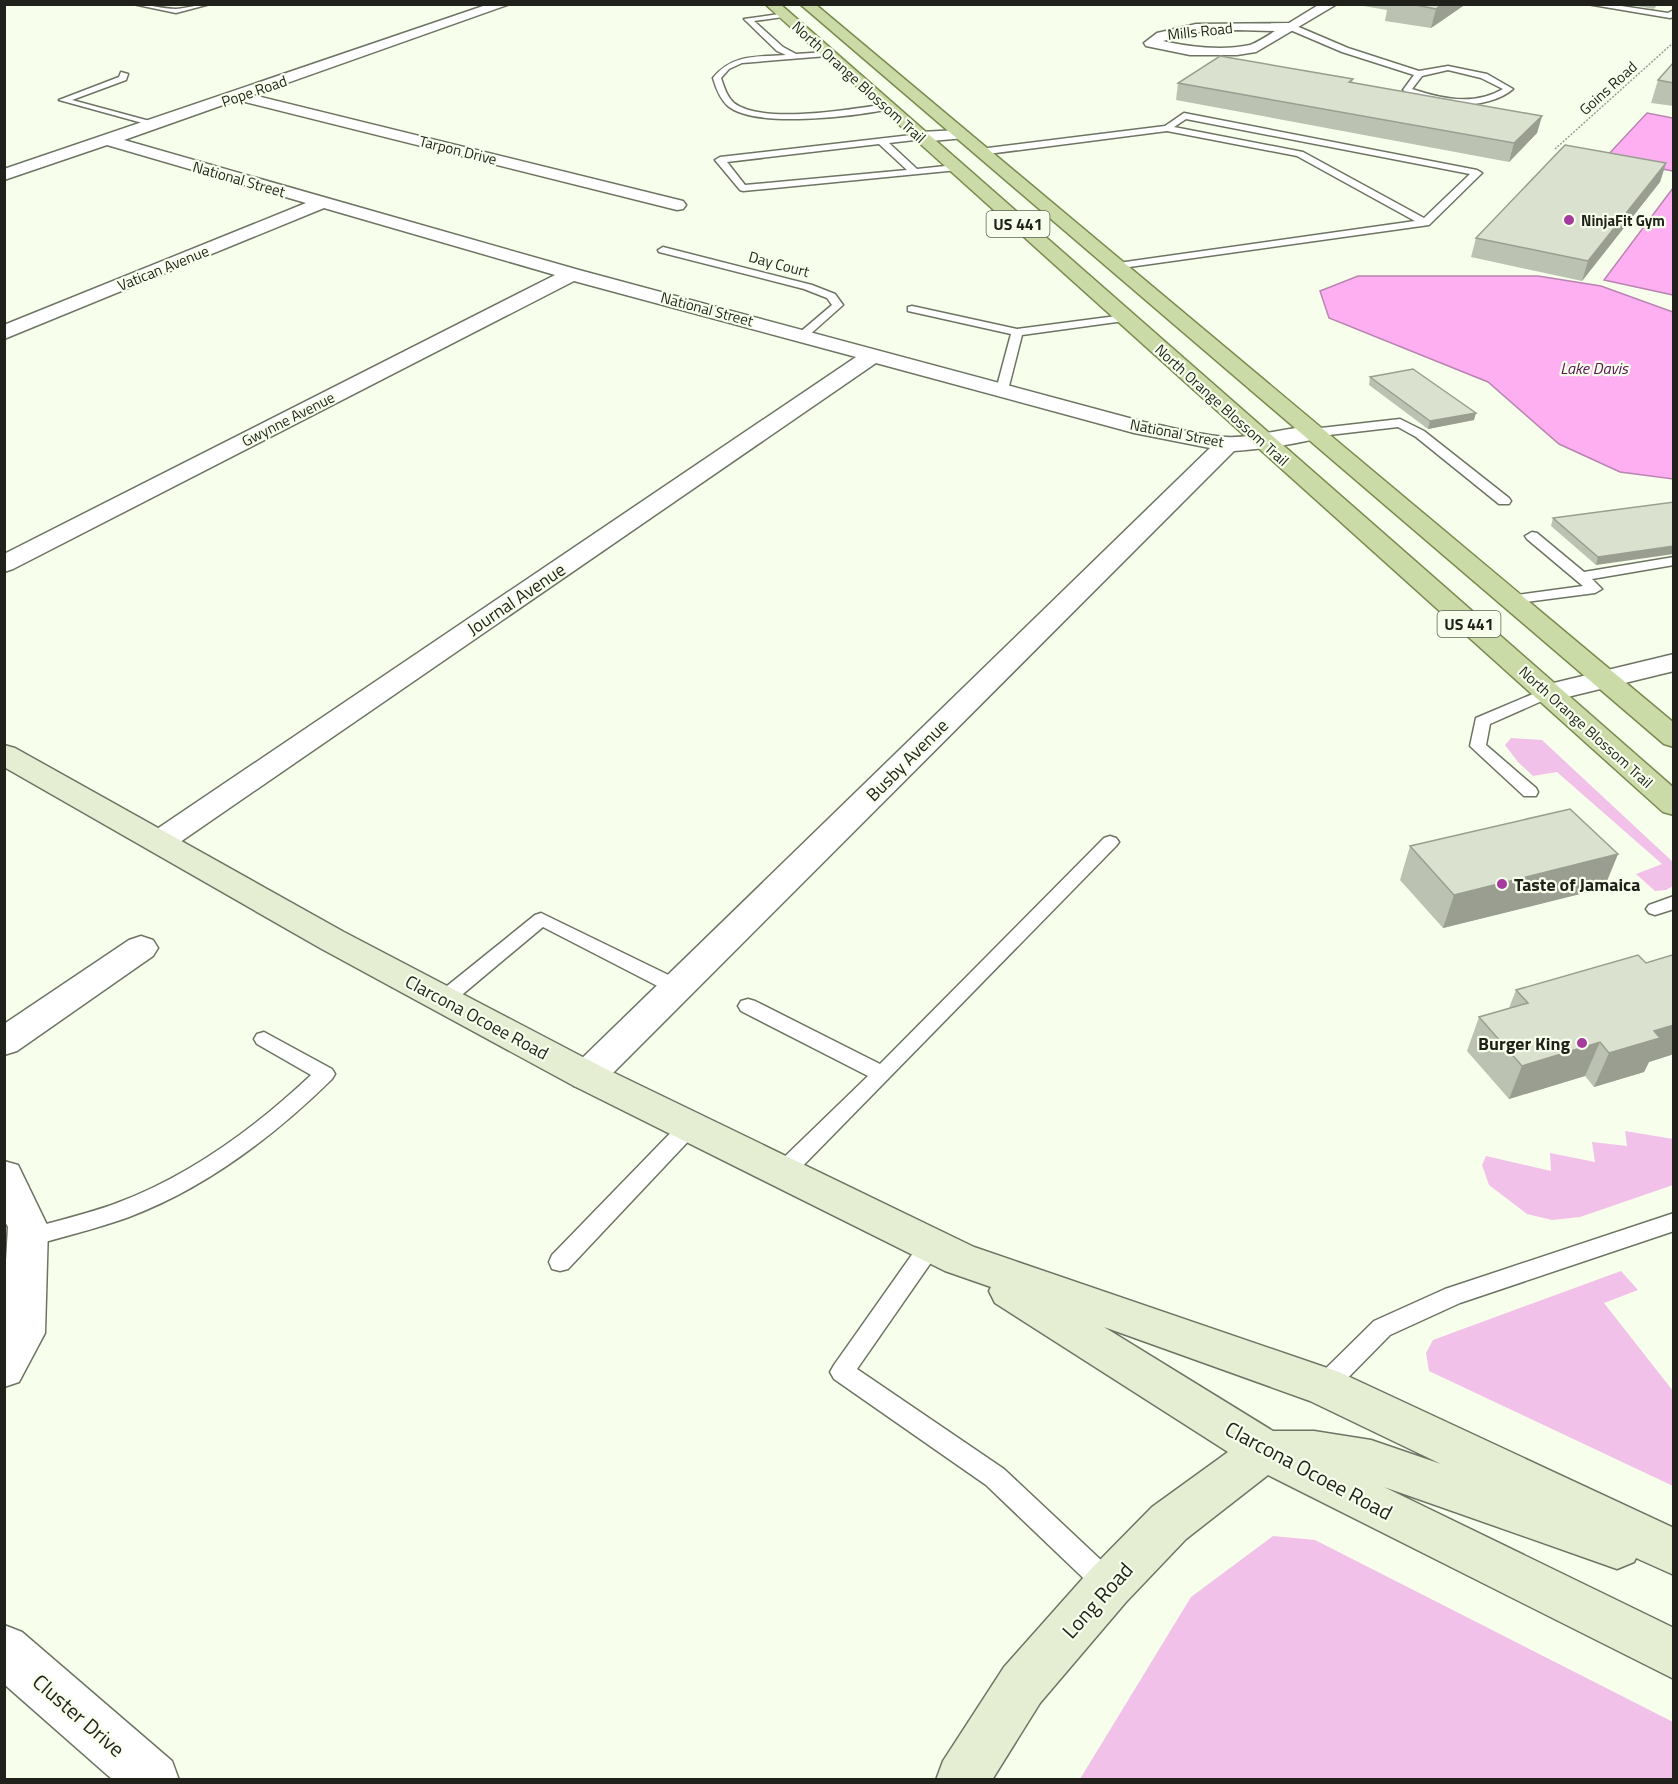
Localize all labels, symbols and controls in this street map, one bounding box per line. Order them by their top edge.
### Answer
street label: North Orange Blossom Trail [787,15,931,149]
street label: Mills Road [1166,16,1234,46]
street label: Goins Road [1574,56,1642,120]
street label: Pope Road [218,69,290,113]
street label: Tarpon Drive [417,129,499,171]
street label: National Street [190,155,289,203]
place label: NinjaFit Gym [1581,209,1665,232]
road number: US 441 [986,211,1050,237]
marker: NinjaFit Gym [1562,213,1576,227]
street label: Vatican Avenue [114,239,212,297]
street label: Day Court [746,245,813,283]
street label: National Street [658,286,757,333]
street label: North Orange Blossom Trail [1150,338,1294,472]
water label: Lake Davis [1560,356,1629,380]
street label: Gwynne Avenue [237,386,339,452]
street label: National Street [1128,413,1227,454]
street label: Journal Avenue [461,556,571,642]
road number: US 441 [1438,611,1500,637]
street label: North Orange Blossom Trail [1514,660,1658,794]
street label: Busby Avenue [860,713,954,807]
place label: Taste of Jamaica [1514,871,1640,898]
marker: Taste of Jamaica [1495,877,1509,891]
street label: Clarcona Ocoee Road [400,968,554,1066]
place label: Burger King [1478,1030,1570,1057]
marker: Burger King [1575,1036,1589,1050]
street label: Clarcona Ocoee Road [1220,1412,1398,1528]
street label: Long Road [1054,1555,1140,1645]
street label: Cluster Drive [26,1666,132,1764]

